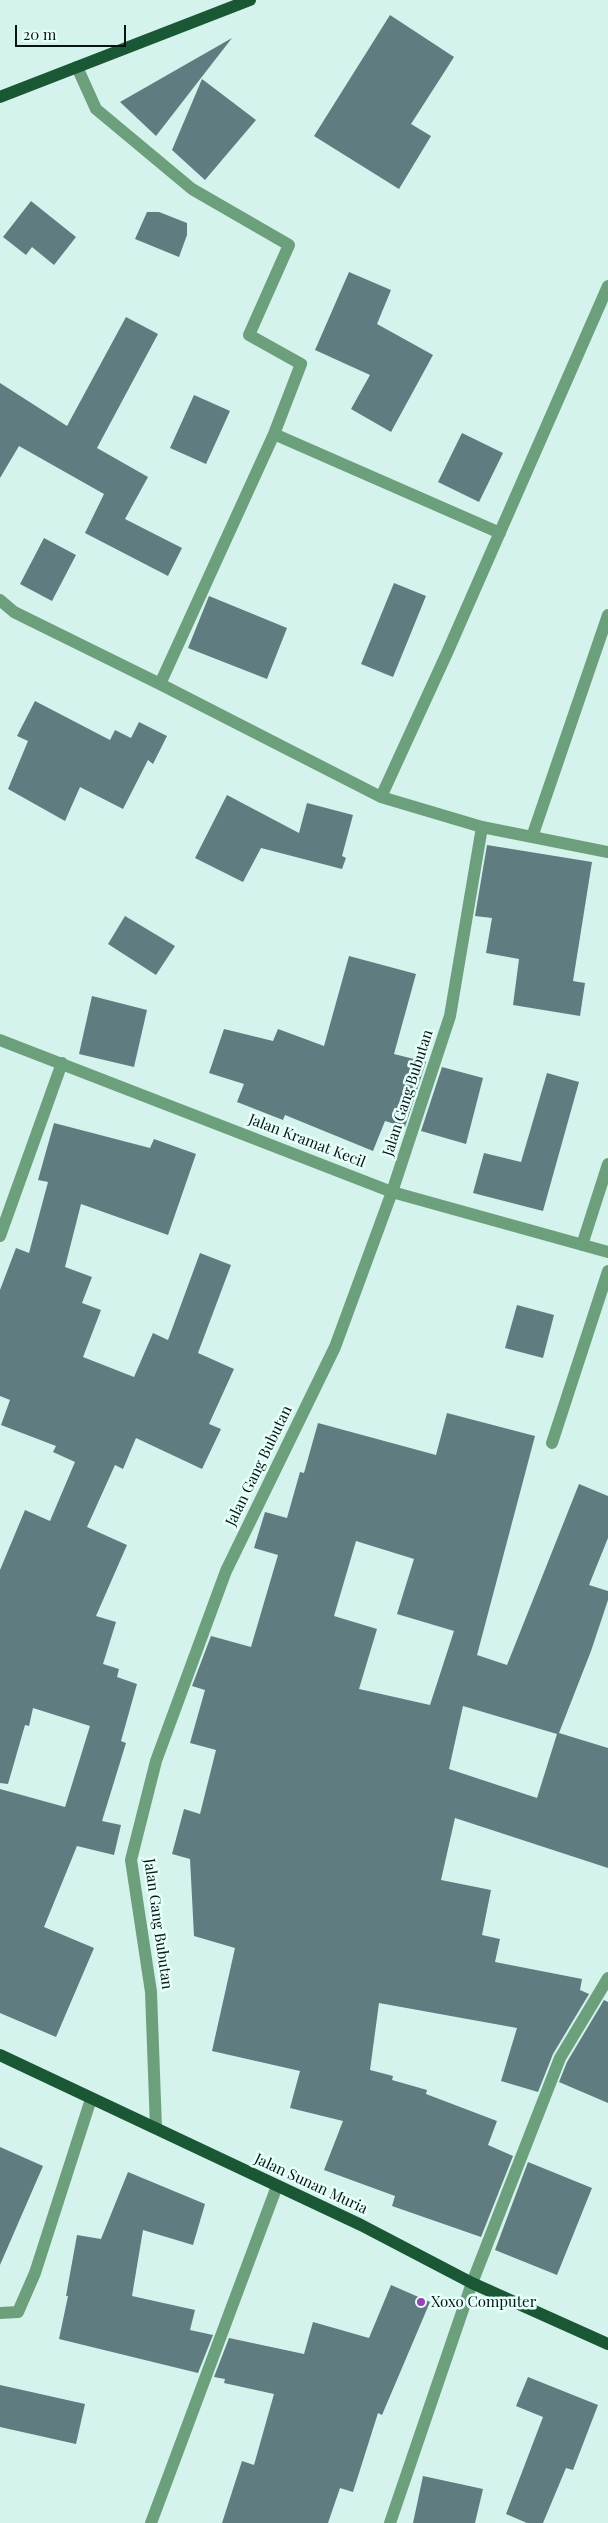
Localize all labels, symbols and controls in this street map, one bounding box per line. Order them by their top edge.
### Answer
scale bar [18,15,129,47]
text: 20 m [23,24,56,44]
street label: Jalan Gang Bubutan [379,1028,437,1158]
street label: Jalan Kramat Kecil [246,1110,368,1172]
street label: Jalan Gang Bubutan [222,1403,296,1529]
street label: Jalan Gang Bubutan [140,1857,176,1991]
street label: Jalan Sunan Muria [252,2150,370,2218]
place label: Xoxo Computer [431,2293,536,2311]
marker: Xoxo Computer [415,2296,427,2308]

